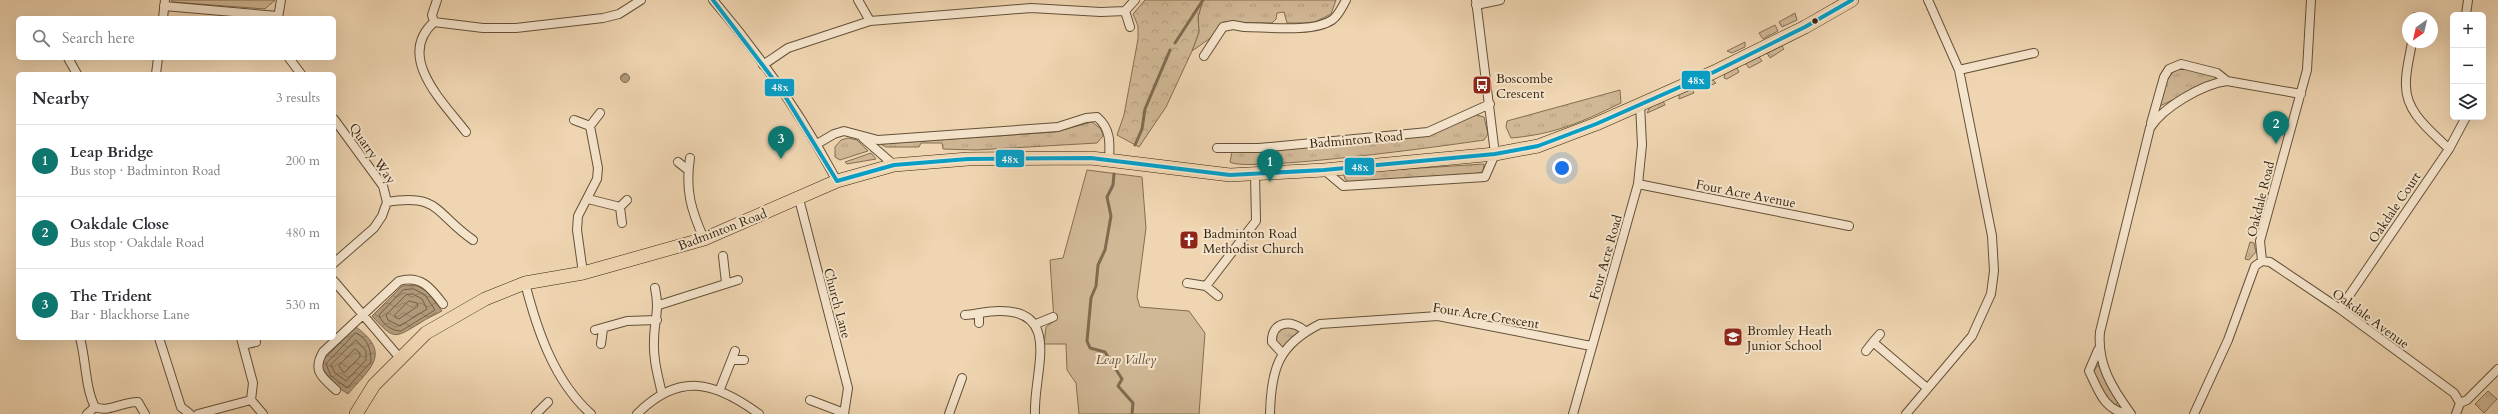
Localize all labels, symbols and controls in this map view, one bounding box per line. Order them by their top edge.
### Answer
north arrow [2402,12,2438,48]
map controls [2450,12,2486,120]
button: + [2450,12,2486,48]
search box [16,16,336,60]
unlabelled marker [1810,16,1820,26]
icon: search [30,27,52,49]
text: Search here [62,28,135,48]
button: − [2450,48,2486,84]
place label: Boscombe Crescent [1496,70,1553,103]
line badge: 48x [1681,70,1711,90]
text: 48x [1687,73,1705,88]
bus stop icon: Boscombe Crescent [1471,74,1493,96]
line badge: 48x [764,78,795,97]
text: 48x [771,80,789,95]
button: layers [2450,84,2486,120]
text: Nearby [32,87,89,110]
text: 3 results [276,89,320,107]
pin: 2 [2263,111,2289,144]
street label: Quarry Way [345,119,400,188]
pin: 3 [768,126,794,159]
street label: Badminton Road [1308,127,1404,153]
text: Leap Bridge [70,142,154,162]
line badge: 48x [995,149,1025,168]
pin: 1 [1257,149,1283,182]
text: 1 [42,152,48,170]
text: 200 m [286,152,320,170]
text: 48x [1001,152,1019,167]
line badge: 48x [1344,157,1375,176]
your location [1552,158,1572,178]
street label: Oakdale Road [2243,159,2279,239]
text: 48x [1351,160,1369,175]
text: Bus stop · Badminton Road [70,162,221,180]
street label: Oakdale Court [2364,169,2425,247]
street label: Four Acre Avenue [1694,175,1797,212]
street label: Badminton Road [675,205,770,255]
street label: Four Acre Road [1585,213,1627,302]
text: Oakdale Close [70,214,169,234]
text: 2 [42,224,48,242]
text: 480 m [286,224,320,242]
place label: Badminton Road Methodist Church [1203,225,1304,258]
church icon: Badminton Road Methodist Church [1178,229,1200,251]
text: Bus stop · Oakdale Road [70,234,204,252]
street label: Church Lane [819,266,855,341]
street label: Oakdale Avenue [2328,285,2413,353]
text: The Trident [70,286,152,306]
text: 3 [42,296,48,314]
text: 530 m [286,296,320,314]
street label: Four Acre Crescent [1431,299,1540,333]
text: Bar · Blackhorse Lane [70,306,190,324]
place label: Bromley Heath Junior School [1745,322,1832,355]
school or university icon: Bromley Heath Junior School [1722,326,1744,348]
park label: Leap Valley [1096,351,1157,369]

